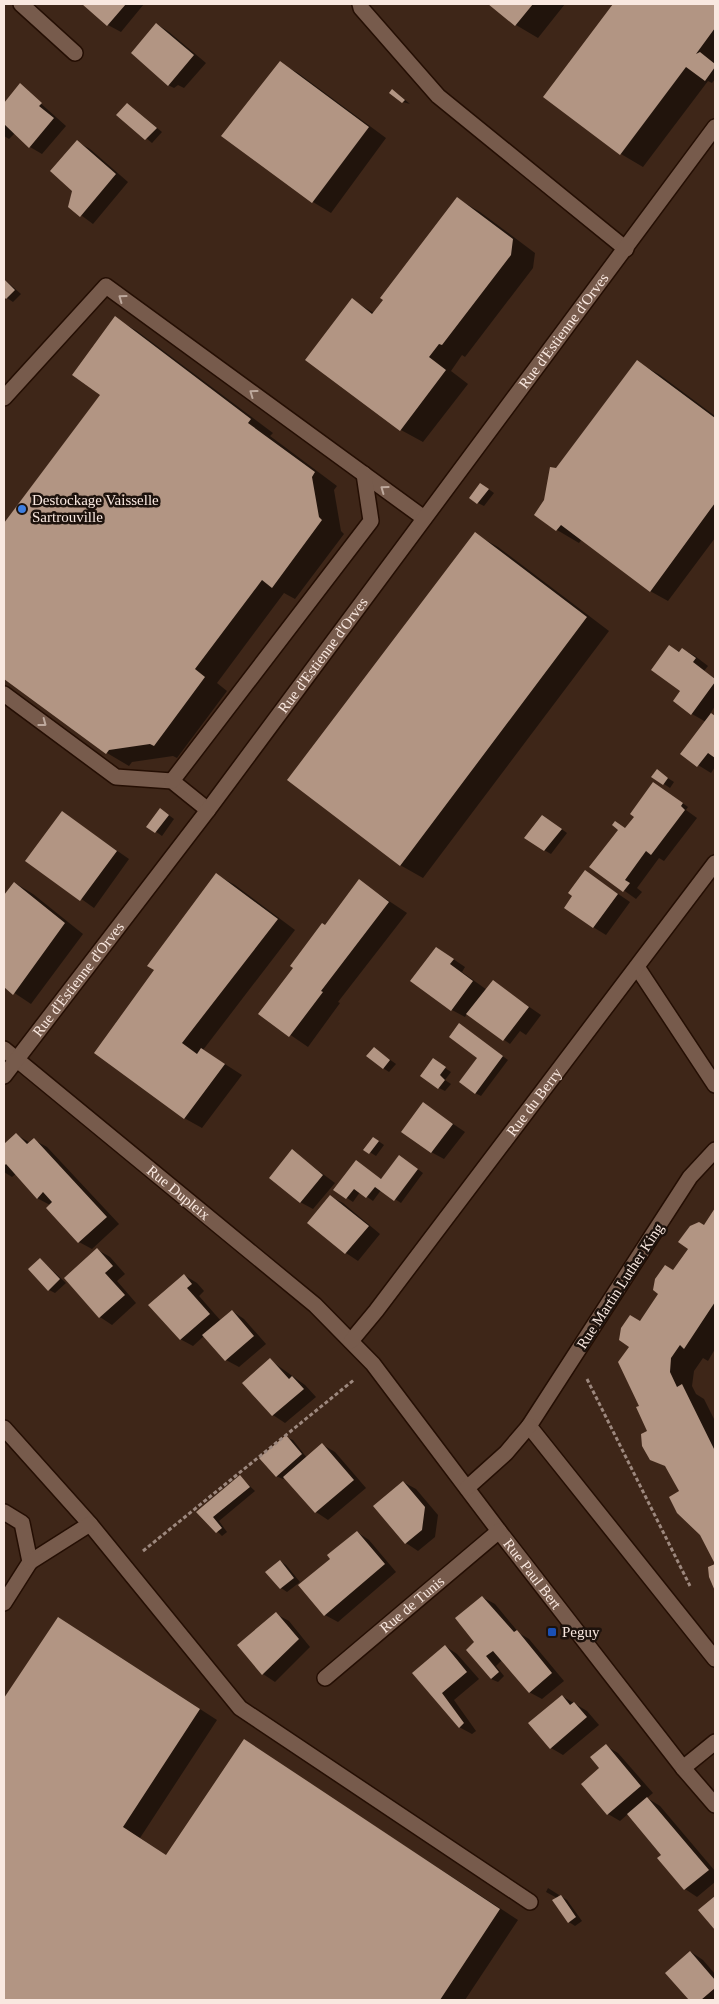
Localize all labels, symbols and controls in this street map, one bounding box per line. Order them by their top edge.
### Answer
street label: Rue d'Estienne d'Orves [516,270,612,392]
one-way arrow [118,294,127,304]
one-way arrow [249,390,259,399]
one-way arrow [380,486,390,495]
place label: Destockage Vaisselle Sartrouville [32,492,159,525]
marker: Destockage Vaisselle Sartrouville [16,503,28,515]
street label: Rue d'Estienne d'Orves [275,594,371,716]
one-way arrow [37,717,46,725]
street label: Rue d'Estienne d'Orves [29,919,127,1039]
street label: Rue du Berry [503,1065,565,1139]
street label: Rue Dupleix [144,1162,213,1223]
street label: Rue Martin Luther King [573,1220,667,1352]
street label: Rue Paul Bert [500,1536,565,1613]
street label: Rue de Tunis [377,1573,448,1636]
place label: Peguy [562,1624,600,1640]
marker: Peguy [546,1626,558,1638]

